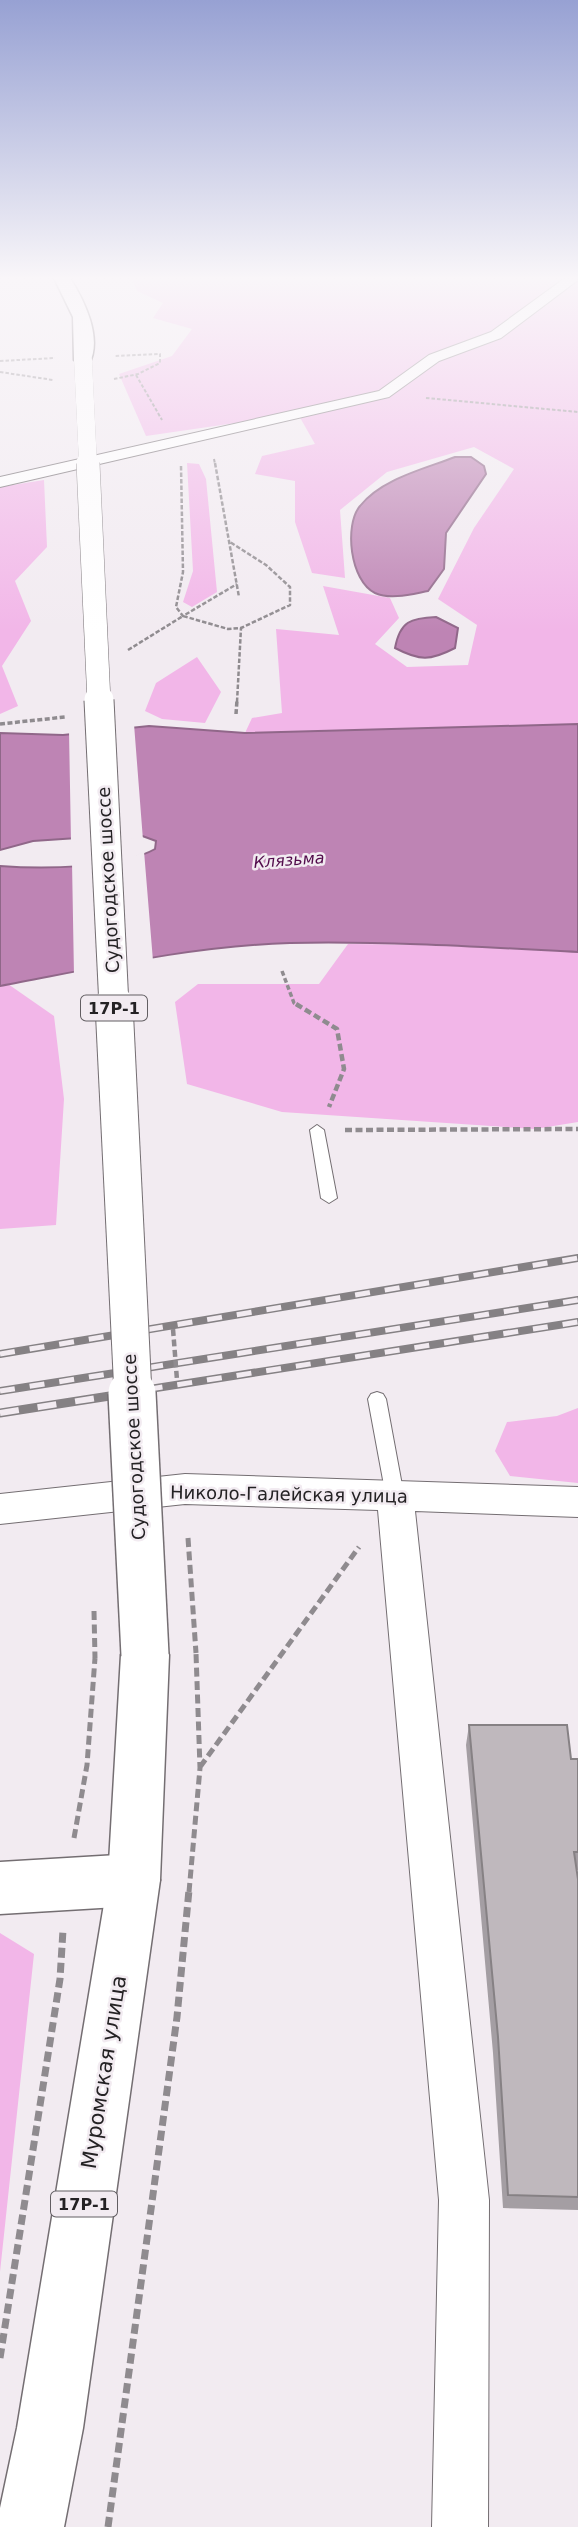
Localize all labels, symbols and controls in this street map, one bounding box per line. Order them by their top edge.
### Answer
street label: Судогодское шоссе [93,786,123,974]
water label: Клязьма [253,848,325,872]
road number: 17Р-1 [81,996,147,1020]
street label: Судогодское шоссе [119,1353,149,1541]
street label: Николо-Галейская улица [170,1481,408,1507]
street label: Муромская улица [77,1974,131,2170]
road number: 17Р-1 [51,2192,117,2216]

